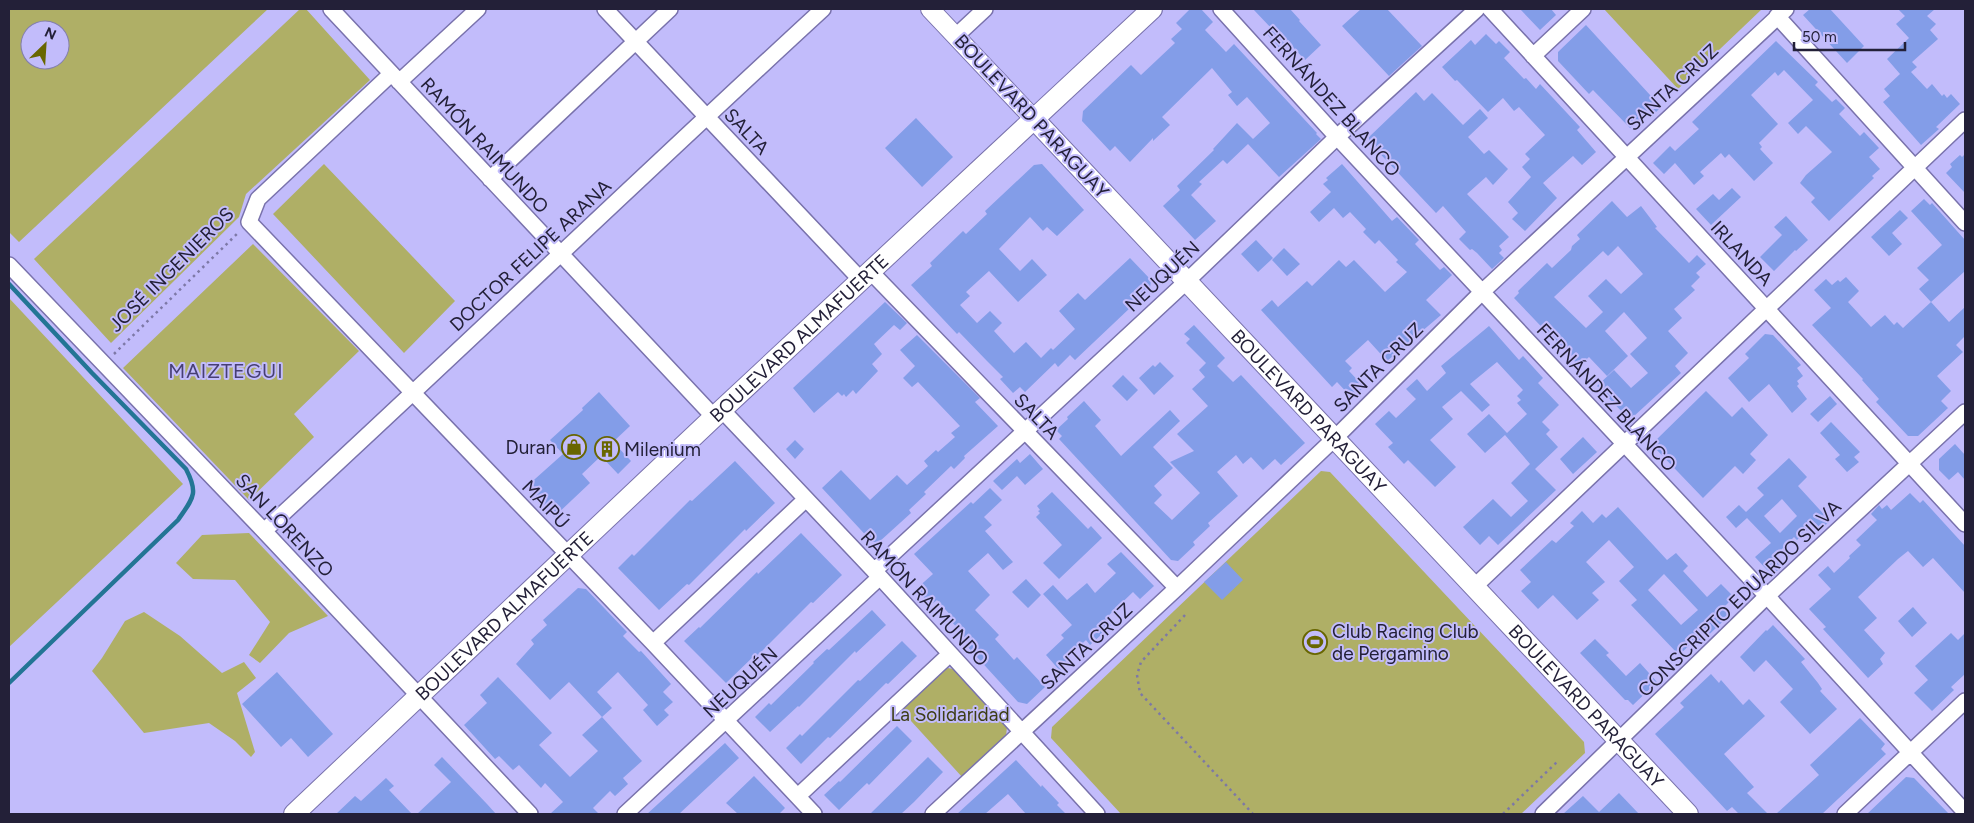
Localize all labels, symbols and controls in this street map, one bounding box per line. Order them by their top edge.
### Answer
north arrow [20,20,70,70]
scale bar [1794,20,1905,52]
street label: FERNÁNDEZ BLANCO [1258,21,1405,181]
text: N [42,24,59,44]
text: 50 m [1802,28,1837,46]
street label: BOULEVARD PARAGUAY [950,30,1114,204]
street label: SANTA CRUZ [1622,39,1723,136]
street label: RAMÓN RAIMUNDO [416,73,553,218]
street label: SALTA [719,103,774,159]
street label: DOCTOR FELIPE ARANA [445,175,616,336]
street label: JOSÉ INGENIEROS [104,202,239,337]
street label: IRLANDA [1706,216,1778,291]
street label: NEUQUÉN [1120,236,1204,317]
street label: BOULEVARD ALMAFUERTE [705,249,894,427]
street label: SANTA CRUZ [1329,318,1428,417]
street label: FERNÁNDEZ BLANCO [1532,318,1681,476]
street label: BOULEVARD PARAGUAY [1226,325,1391,498]
district label: MAIZTEGUI [168,359,284,383]
street label: SALTA [1009,389,1064,444]
shop icon: Duran [561,434,587,460]
place label: Duran [506,436,556,459]
building icon: Milenium [594,436,620,462]
place label: Milenium [624,438,701,461]
street label: SAN LORENZO [231,469,338,582]
street label: MAIPÚ [517,475,574,533]
street label: CONSCRIPTO EDUARDO SILVA [1633,495,1846,702]
street label: BOULEVARD ALMAFUERTE [411,526,598,705]
street label: RAMÓN RAIMUNDO [856,526,993,671]
street label: SANTA CRUZ [1036,598,1137,695]
place label: Club Racing Club de Pergamino [1332,620,1479,665]
street label: BOULEVARD PARAGUAY [1504,620,1669,793]
sports icon: Club Racing Club de Pergamino [1302,629,1328,655]
street label: NEUQUÉN [698,642,782,723]
park label: La Solidaridad [890,703,1010,726]

